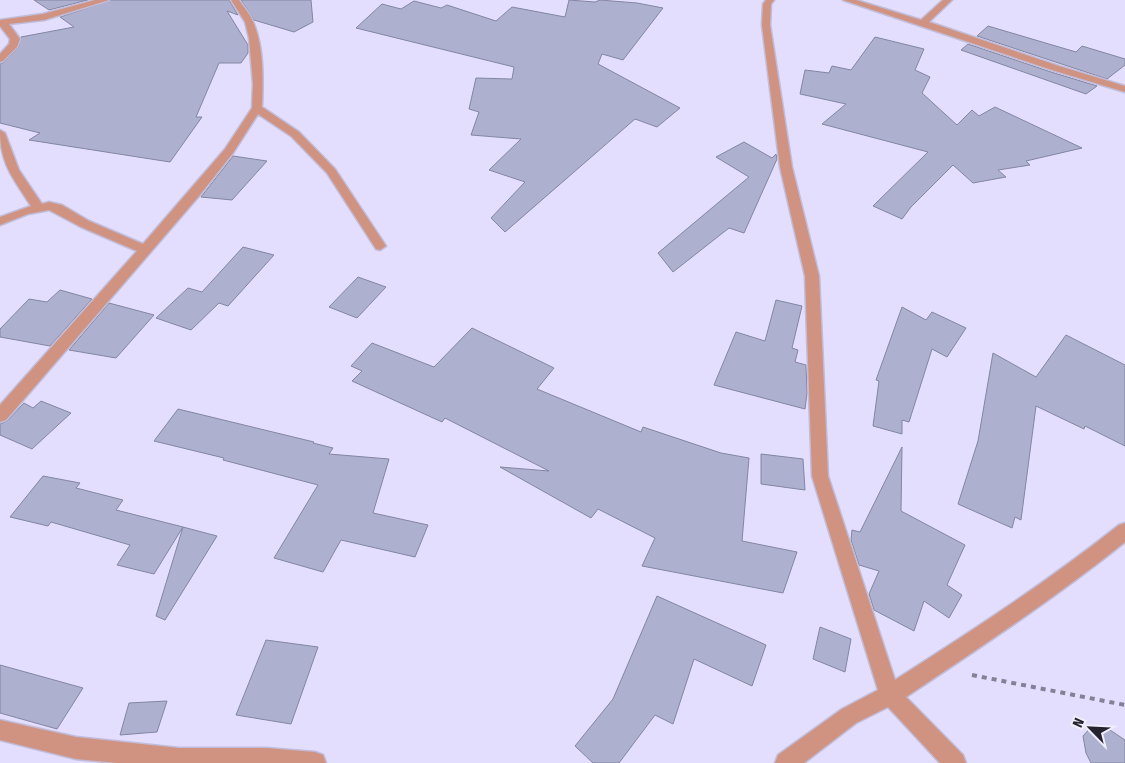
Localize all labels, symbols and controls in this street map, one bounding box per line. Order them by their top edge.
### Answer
north arrow [1065,703,1115,753]
text: N [1069,716,1088,730]

